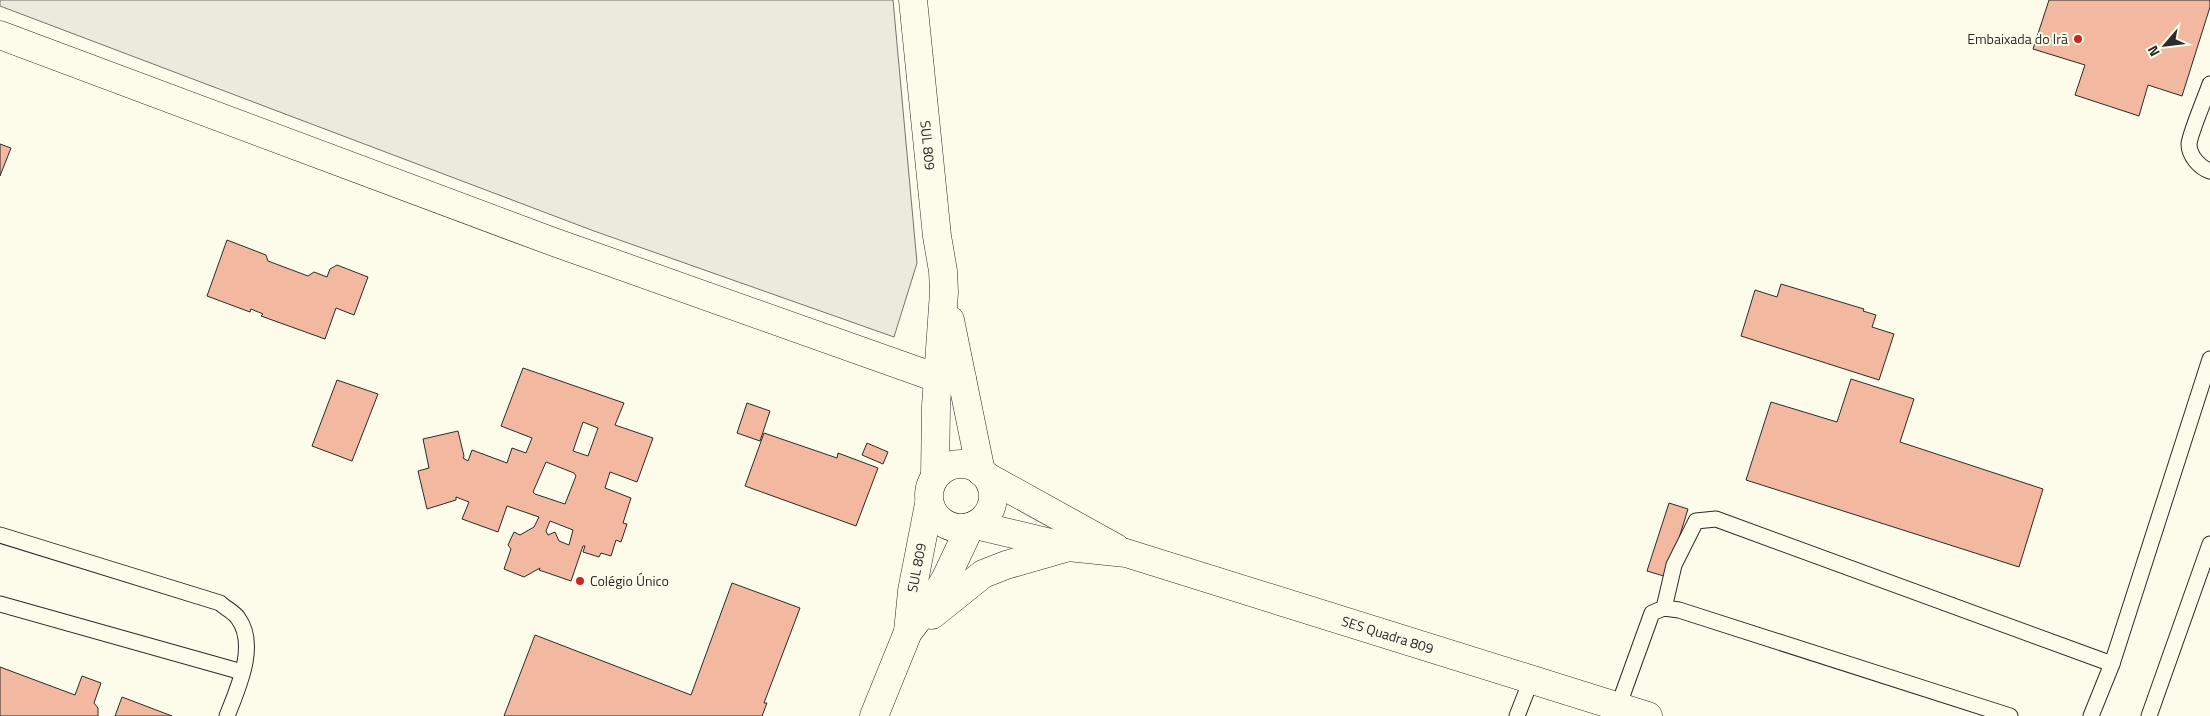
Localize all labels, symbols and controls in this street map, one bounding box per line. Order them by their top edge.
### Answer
north arrow [2140,20,2190,70]
place label: Embaixada do Irã [1967,28,2068,49]
marker: Embaixada do Irã [2072,33,2084,45]
text: N [2142,42,2165,61]
street label: SUL 809 [915,119,941,171]
street label: SUL 809 [901,541,931,594]
place label: Colégio Único [590,570,669,591]
marker: Colégio Único [574,575,586,587]
street label: SES Quadra 809 [1339,610,1437,659]

